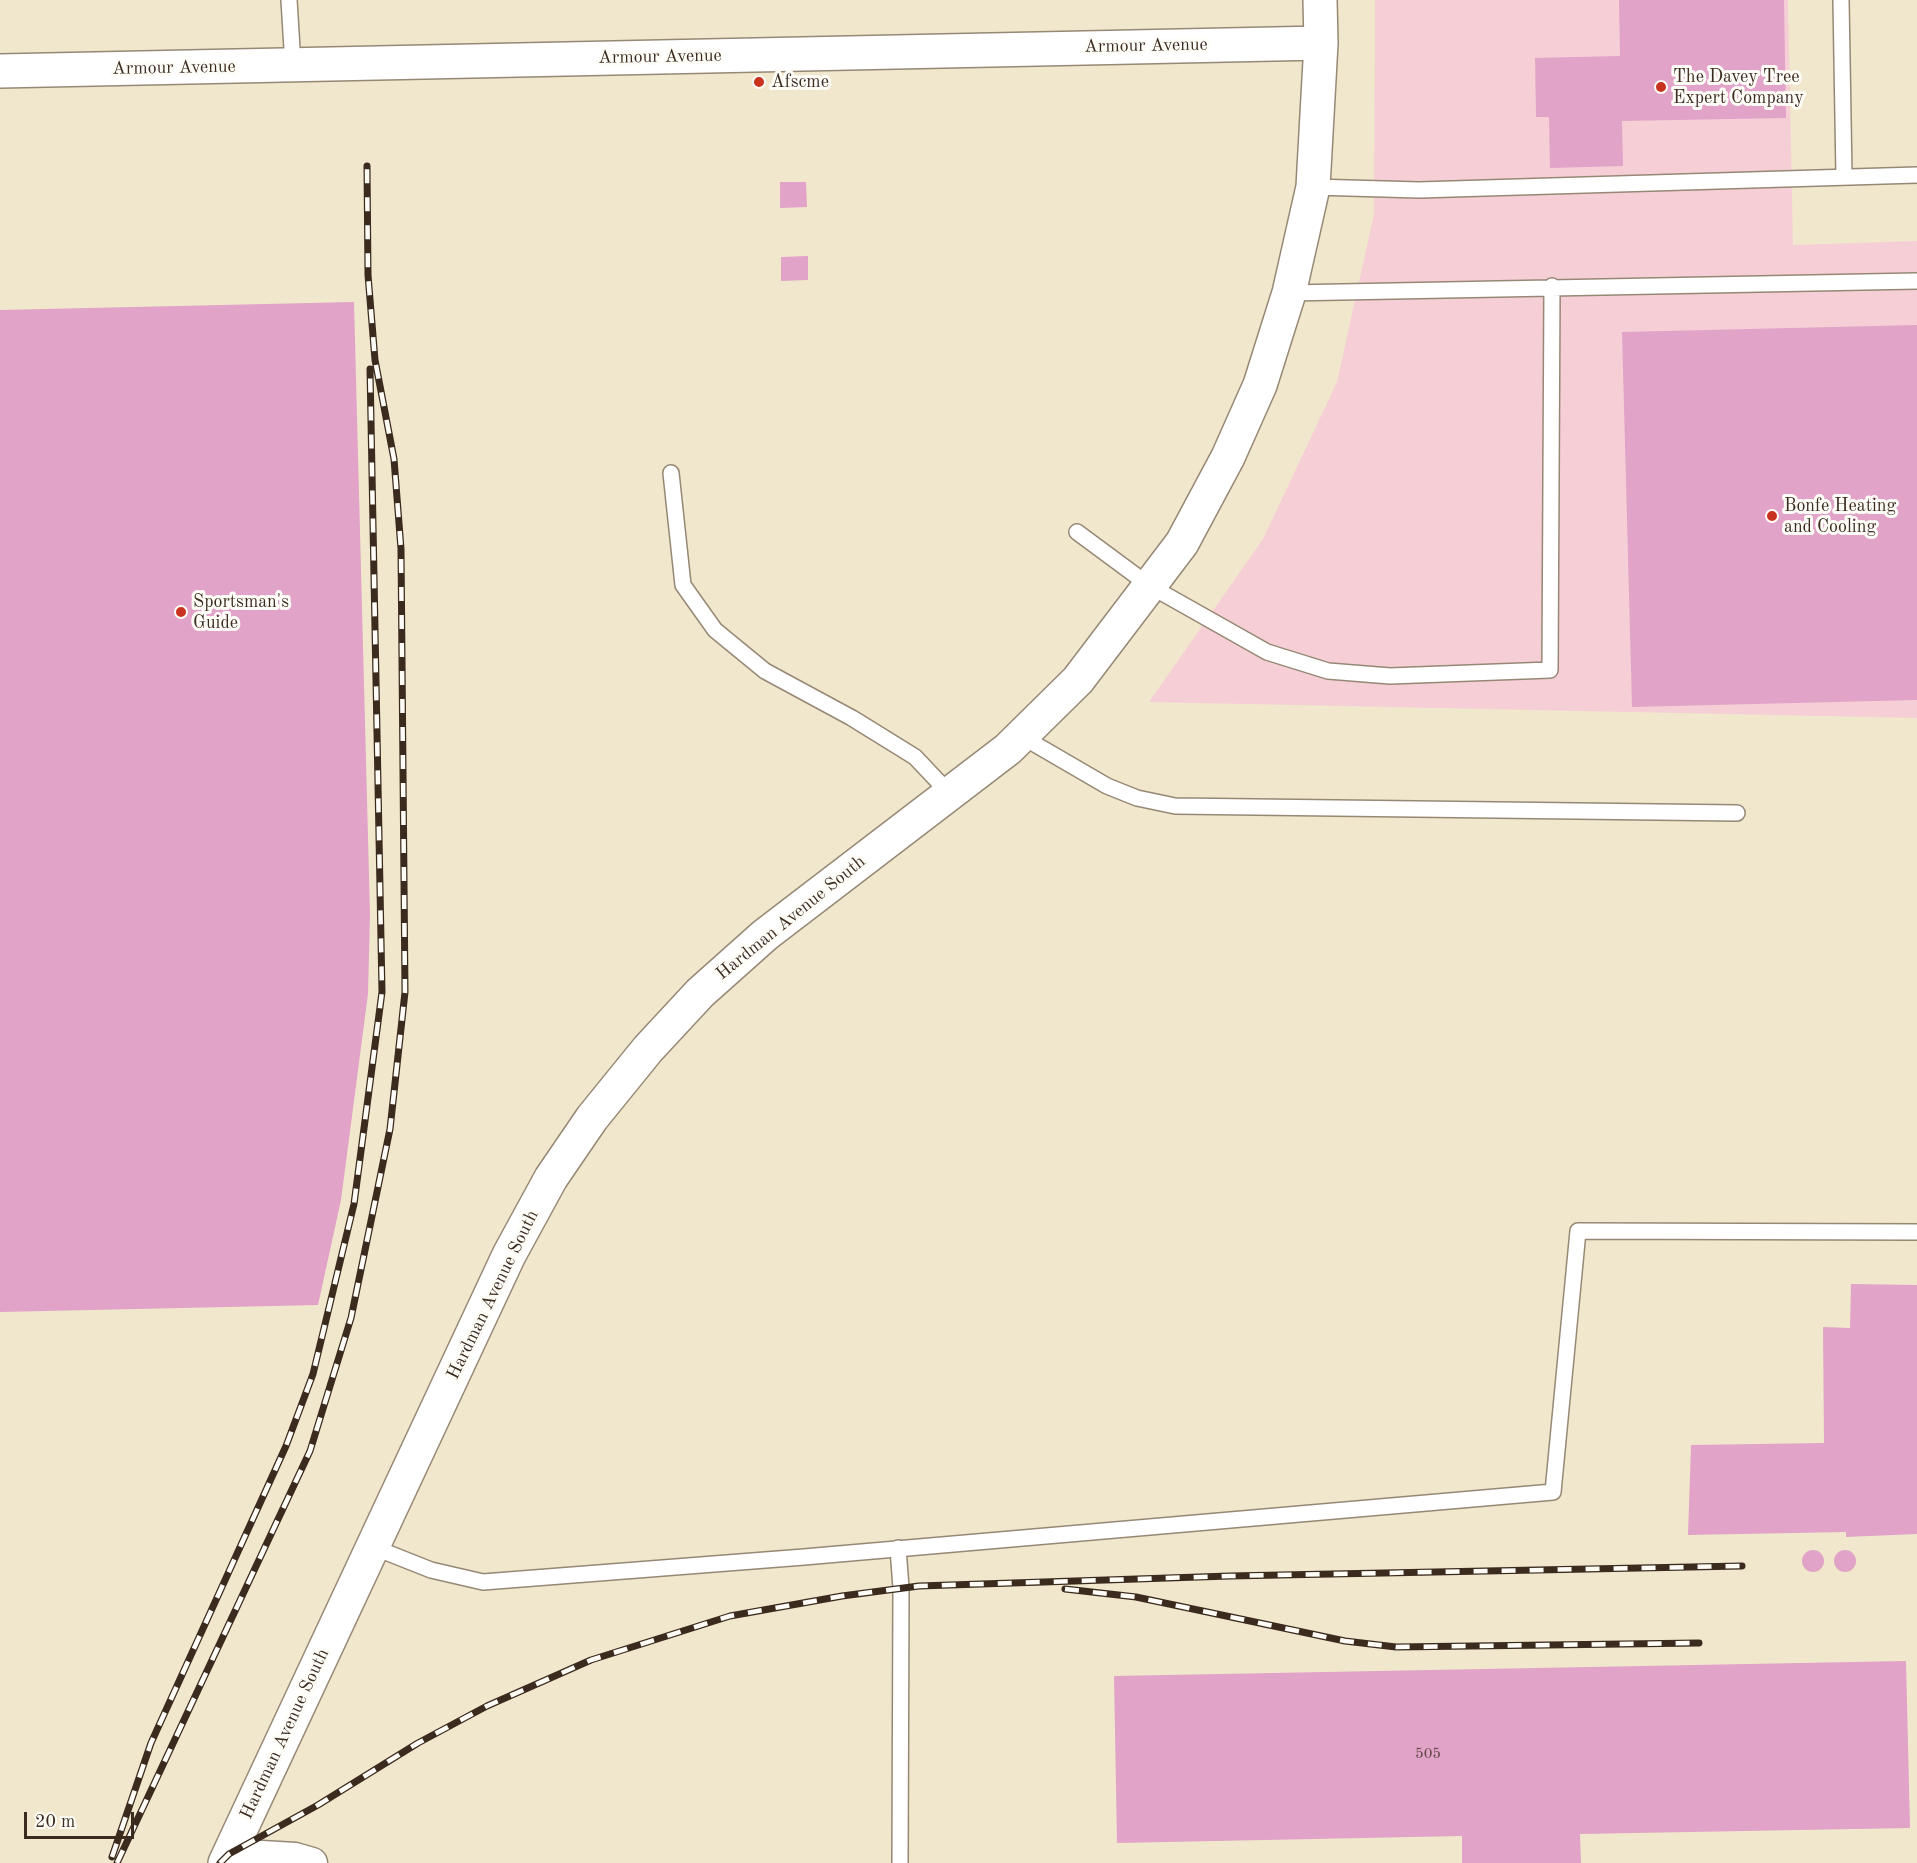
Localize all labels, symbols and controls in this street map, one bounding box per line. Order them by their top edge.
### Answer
street label: Armour Avenue [1084,34,1208,58]
street label: Armour Avenue [598,45,722,69]
street label: Armour Avenue [112,56,236,80]
place label: The Davey Tree Expert Company [1673,66,1804,109]
place label: Afscme [771,71,829,93]
marker: Afscme [752,75,766,89]
marker: The Davey Tree Expert Company [1654,80,1668,94]
place label: Bonfe Heating and Cooling [1784,495,1896,538]
marker: Bonfe Heating and Cooling [1765,509,1779,523]
place label: Sportsman's Guide [193,591,289,634]
marker: Sportsman's Guide [174,605,188,619]
street label: Hardman Avenue South [712,851,870,985]
street label: Hardman Avenue South [443,1207,543,1383]
street label: Hardman Avenue South [236,1645,334,1823]
house number: 505 [1415,1745,1441,1763]
scale bar [27,1800,136,1838]
text: 20 m [35,1813,75,1831]

